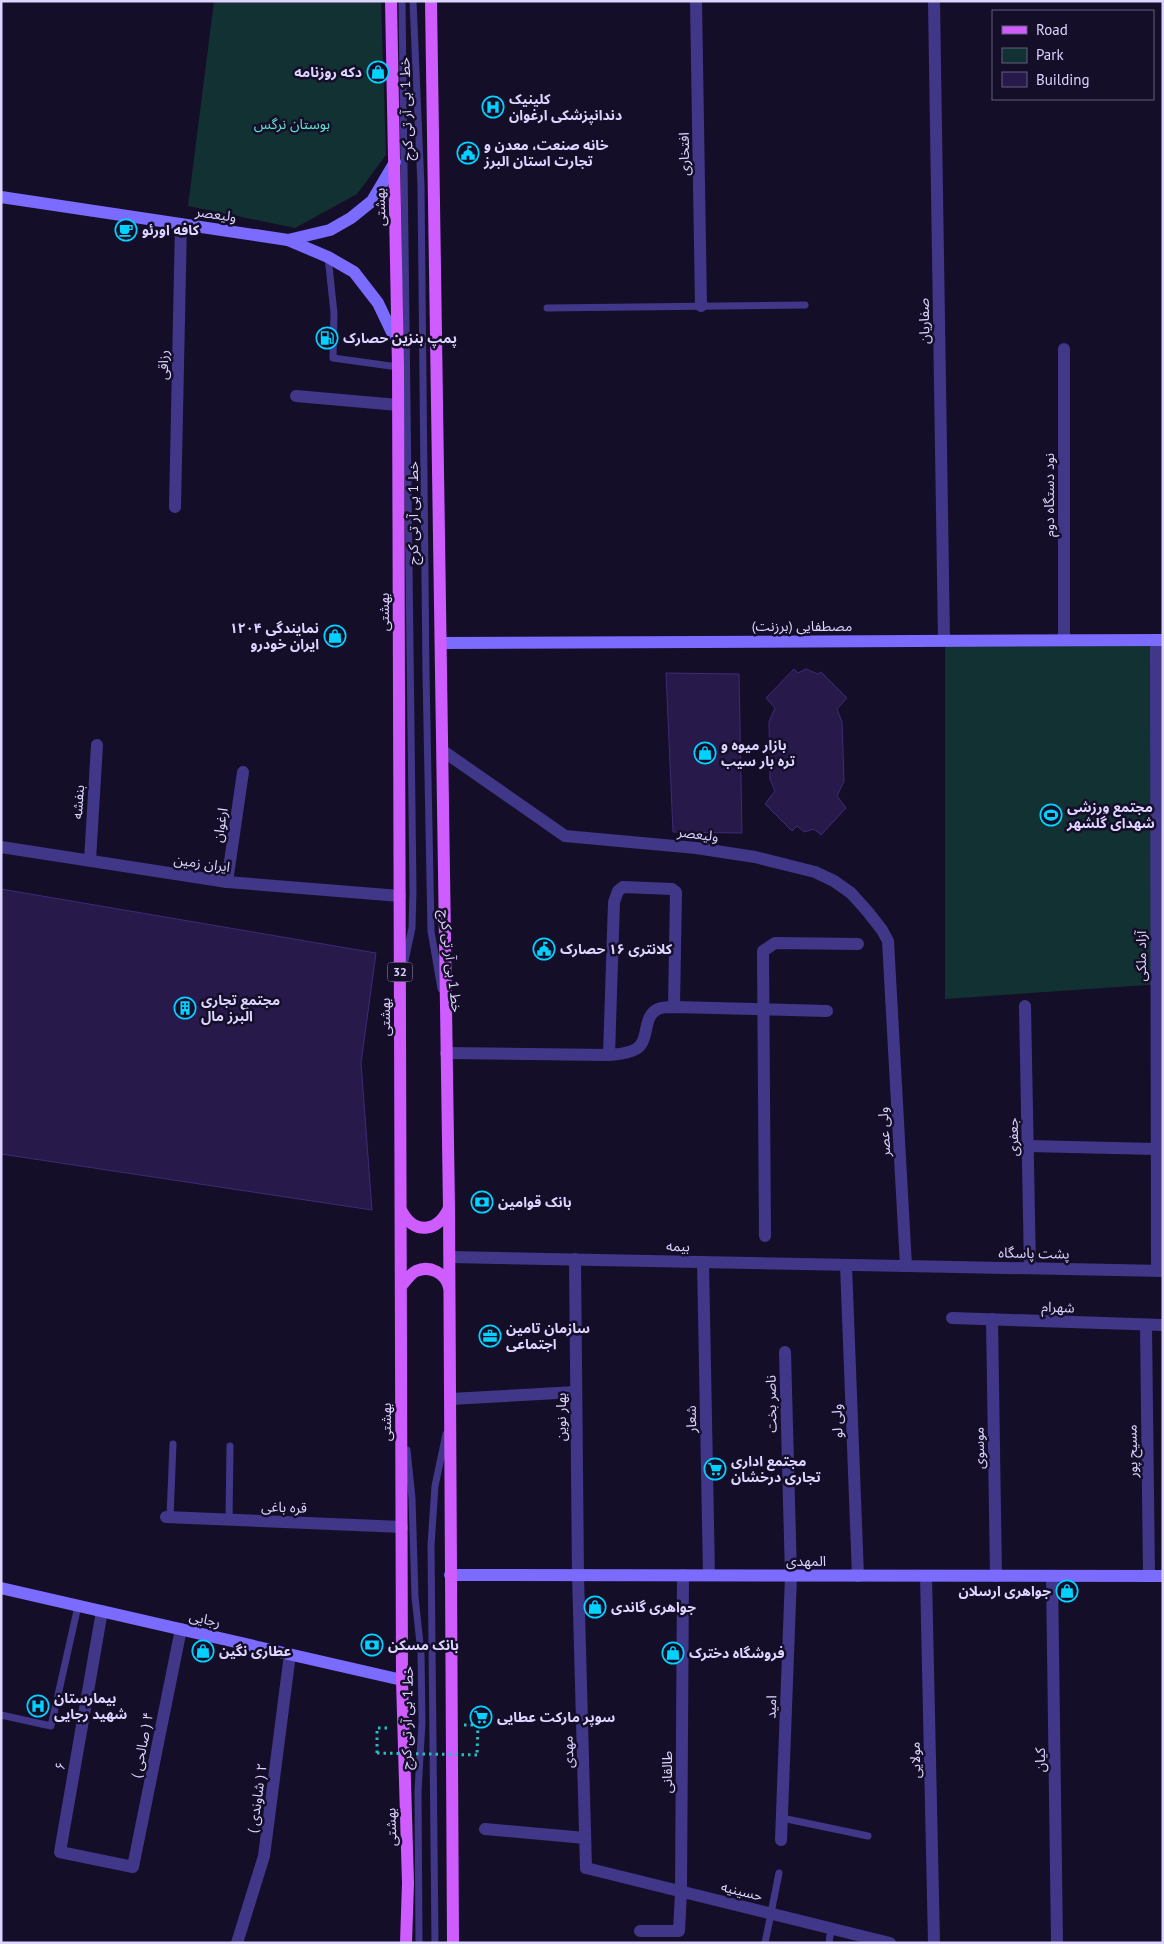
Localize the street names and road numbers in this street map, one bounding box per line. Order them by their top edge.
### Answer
street label: خط 1 بی آر تی کرج [395,57,419,161]
street label: افتخاری [675,132,693,176]
street label: بهشتی [371,187,389,226]
street label: ولیعصر [193,202,238,226]
street label: صفاریان [915,297,933,344]
street label: رزاقی [154,350,172,380]
street label: نود دستگاه دوم [1040,453,1060,537]
street label: خط 1 بی آر تی کرج [404,461,424,565]
street label: بهشتی [375,593,393,631]
street label: مصطفایی (برزنت) [752,617,852,635]
street label: بنفشه [68,784,88,820]
street label: ارغوان [208,806,232,844]
street label: ولیعصر [675,822,720,845]
street label: ایران زمین [173,850,231,876]
street label: خط 1 بی آر تی کرج [434,909,466,1014]
street label: آزاد ملکی [1132,930,1150,981]
road number: 32 [388,962,412,982]
street label: بهشتی [376,998,394,1036]
street label: ولی عصر [874,1107,894,1158]
street label: جعفری [1004,1118,1022,1156]
street label: بیمه [666,1237,690,1255]
street label: پشت پاسگاه [998,1243,1070,1264]
street label: شهرام [1041,1297,1075,1319]
street label: ناصر بخت [761,1375,781,1433]
street label: بهار نوین [552,1392,570,1441]
street label: بهشتی [377,1403,395,1441]
street label: ولی لو [827,1404,847,1438]
street label: شعار [682,1405,700,1434]
street label: مسیح پور [1123,1424,1143,1479]
street label: موسوی [970,1427,988,1469]
street label: قره باغی [261,1497,307,1517]
street label: المهدی [786,1552,826,1570]
street label: رجایی [188,1607,222,1631]
street label: خط 1 بی آر تی کرج [397,1666,419,1770]
street label: امید [762,1695,780,1719]
street label: ( صالحی ) ۴ [127,1711,157,1779]
street label: مهدی [558,1735,578,1769]
street label: مولایی [906,1742,924,1778]
street label: کیان [1031,1747,1049,1772]
street label: طالقانی [658,1751,676,1793]
street label: ۶ [50,1760,70,1772]
street label: ( شاوندی ) ۲ [243,1762,271,1834]
street label: بهشتی [381,1807,401,1846]
street label: حسینیه [719,1877,765,1905]

